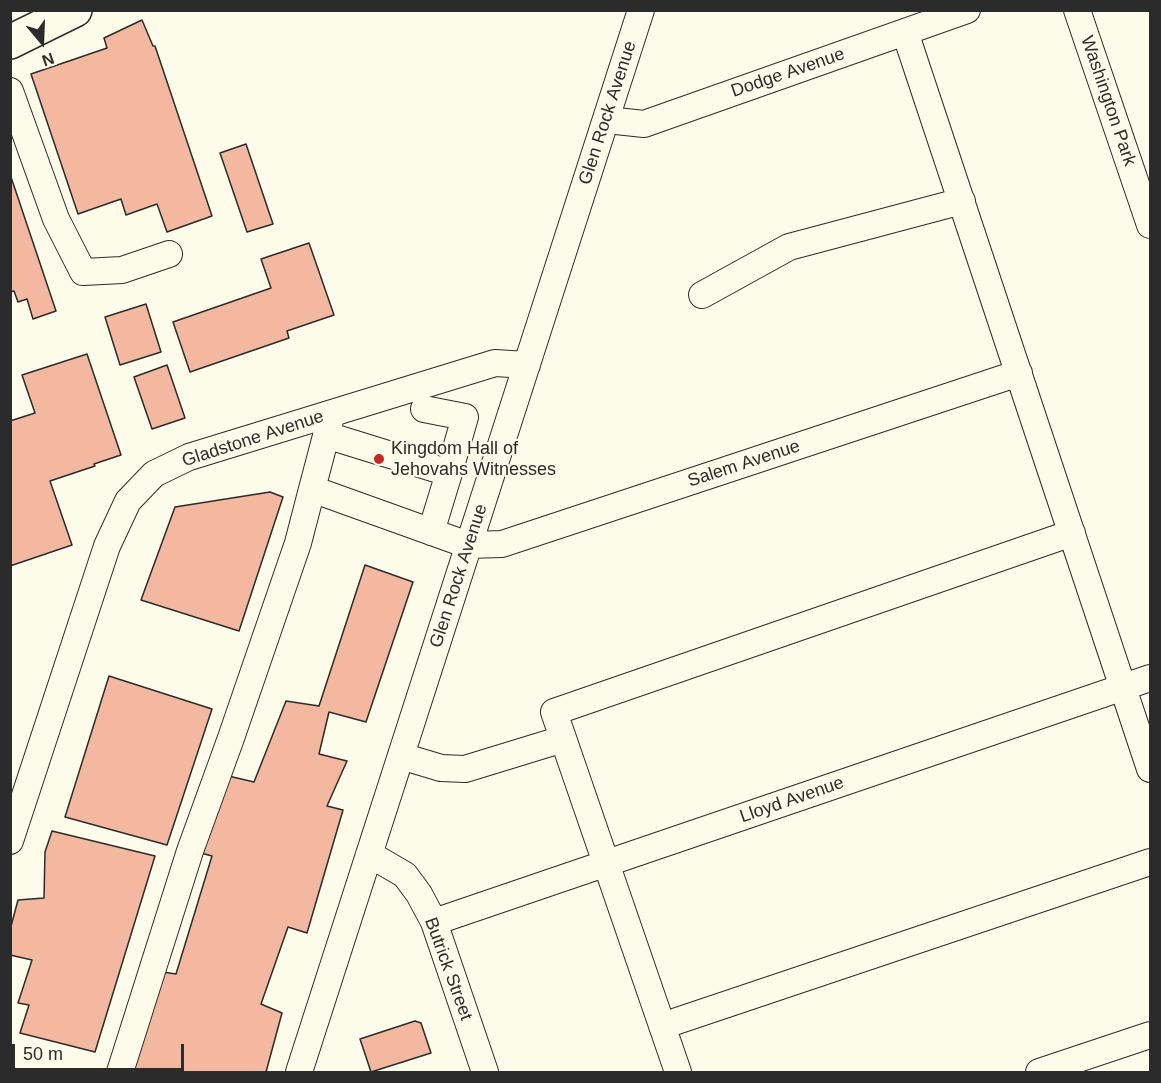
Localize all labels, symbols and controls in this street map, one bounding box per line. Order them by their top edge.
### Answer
north arrow [12,12,72,72]
street label: Washington Park [1076,33,1140,169]
street label: Glen Rock Avenue [575,38,641,188]
street label: Dodge Avenue [728,43,848,103]
text: N [40,50,56,69]
street label: Gladstone Avenue [179,406,327,472]
street label: Salem Avenue [685,436,803,492]
place label: Kingdom Hall of Jehovahs Witnesses [391,438,556,480]
marker: Kingdom Hall of Jehovahs Witnesses [372,452,386,466]
street label: Glen Rock Avenue [426,501,492,651]
street label: Lloyd Avenue [737,772,847,828]
street label: Butrick Street [419,915,477,1023]
scale bar [15,1032,188,1070]
text: 50 m [23,1044,63,1064]

